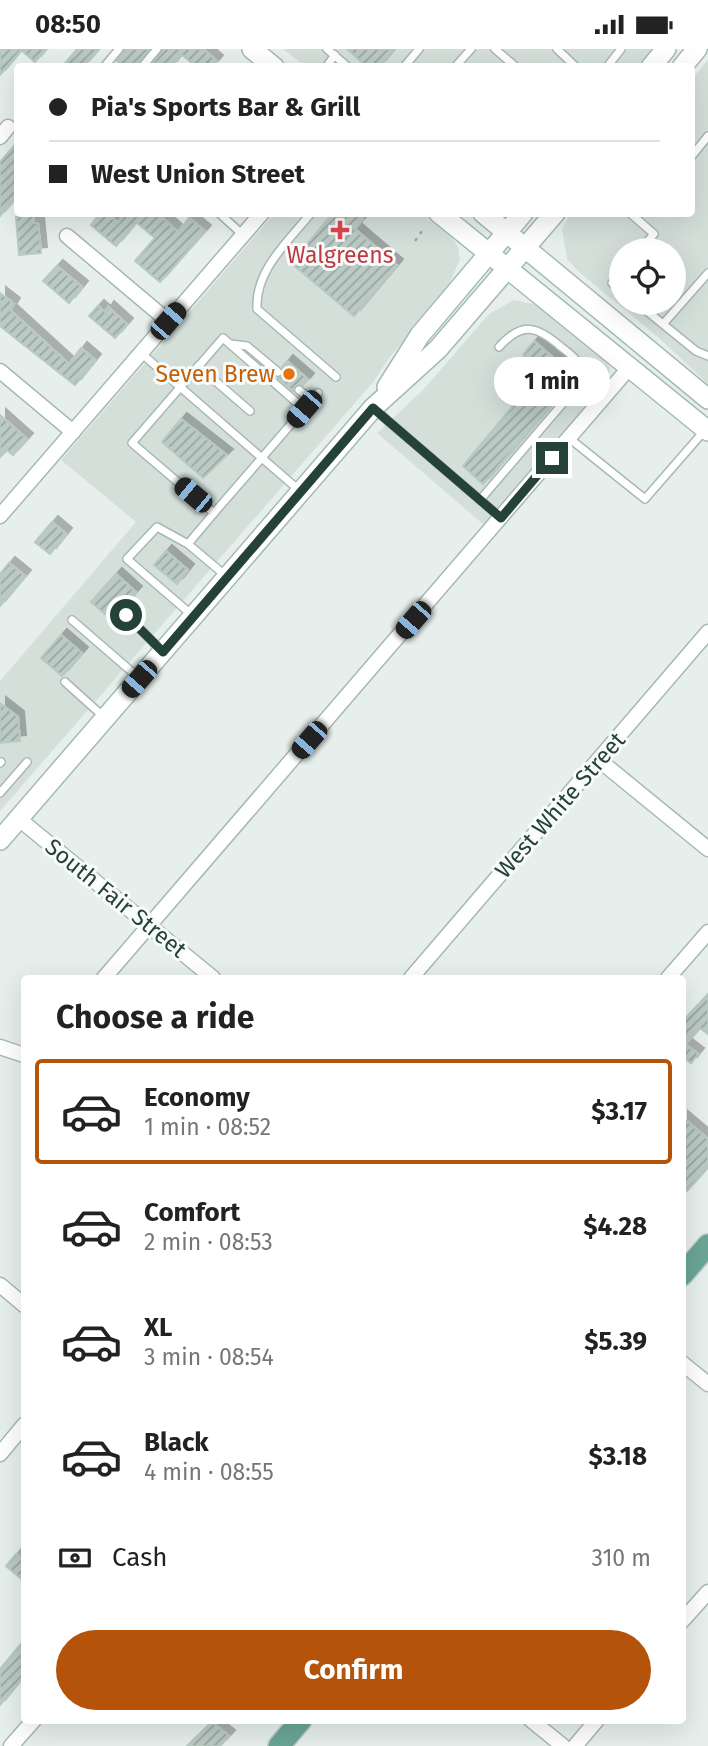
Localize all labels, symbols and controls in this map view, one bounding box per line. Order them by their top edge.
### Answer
text: 08:50 [35,9,101,40]
text: Pia's Sports Bar & Grill [91,92,360,123]
text: West Union Street [91,159,305,190]
marker: Walgreens [332,222,348,238]
map controls [609,238,686,315]
button: locate [609,238,686,315]
place label: Walgreens [287,241,393,269]
car [147,298,190,344]
callout: 1 min [494,357,610,405]
place label: Seven Brew [155,360,276,388]
marker: Seven Brew [281,366,297,382]
text: 1 min [524,367,580,395]
car [283,386,326,432]
route end [536,442,568,474]
car [171,473,216,517]
car [392,597,435,643]
route start [110,599,142,631]
car [118,656,161,702]
car [288,717,331,763]
street label: West White Street [489,726,632,884]
street label: South Fair Street [40,833,193,964]
text: Choose a ride [56,998,254,1036]
icon: car [60,1080,123,1143]
text: Economy [144,1082,250,1113]
text: $3.17 [591,1096,647,1127]
text: 1 min · 08:52 [144,1113,271,1141]
icon: car [60,1195,123,1258]
text: Comfort [144,1197,240,1228]
text: $4.28 [583,1211,647,1242]
text: 2 min · 08:53 [144,1228,273,1256]
icon: car [60,1310,123,1373]
text: XL [144,1312,172,1343]
text: $5.39 [584,1326,647,1357]
text: 3 min · 08:54 [144,1343,274,1371]
icon: car [60,1425,123,1488]
text: Black [144,1427,209,1458]
text: $3.18 [588,1441,647,1472]
text: 4 min · 08:55 [144,1458,274,1486]
icon: cash [56,1539,94,1577]
text: Cash [112,1542,168,1573]
text: 310 m [591,1544,651,1572]
button: Confirm [56,1630,651,1710]

